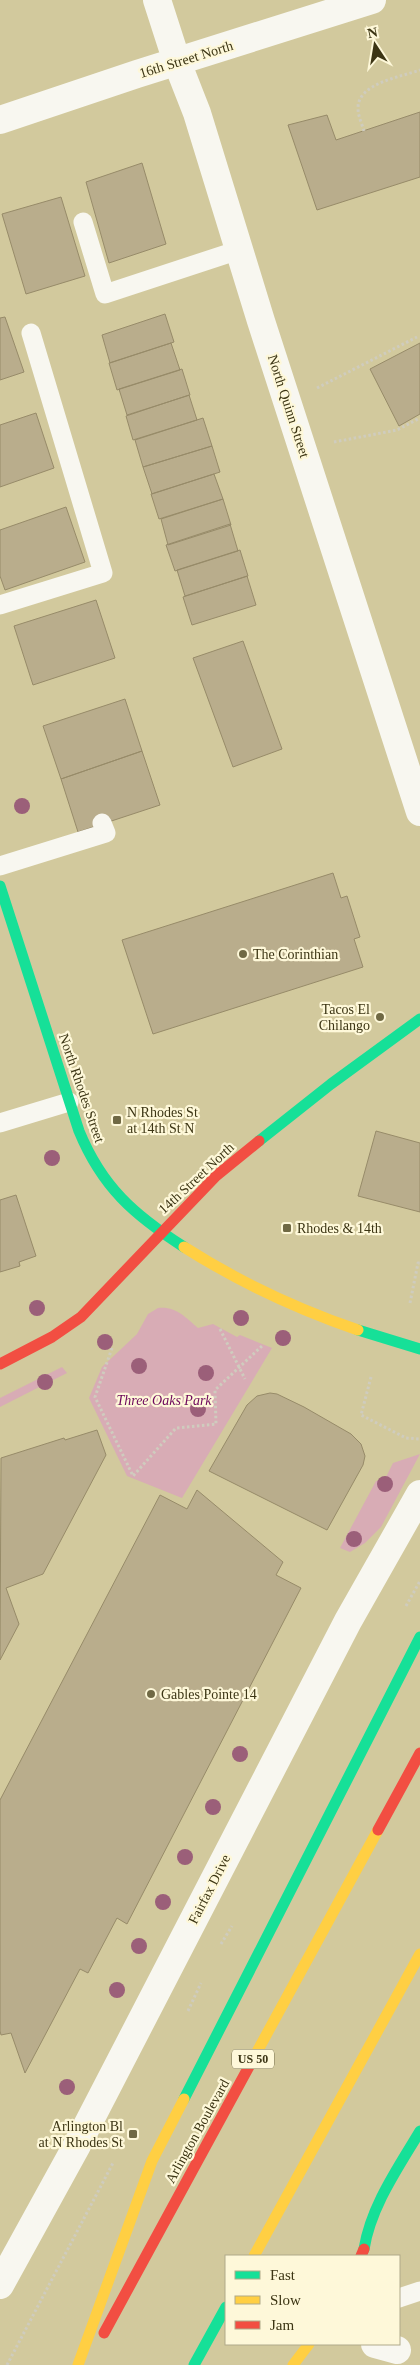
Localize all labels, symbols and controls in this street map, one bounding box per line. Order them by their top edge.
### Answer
north arrow [350,20,400,70]
text: N [366,24,379,41]
street label: 16th Street North [137,38,235,81]
street label: North Quinn Street [265,353,312,460]
place label: The Corinthian [253,947,338,962]
marker: The Corinthian [237,948,249,960]
place label: Tacos El Chilango [319,1002,370,1033]
marker: Tacos El Chilango [374,1011,386,1023]
street label: North Rhodes Street [56,1032,107,1145]
place label: N Rhodes St at 14th St N [127,1105,198,1136]
marker: N Rhodes St at 14th St N [111,1114,123,1126]
street label: 14th Street North [156,1140,237,1217]
place label: Rhodes & 14th [297,1221,382,1236]
marker: Rhodes & 14th [281,1222,293,1234]
park label: Three Oaks Park [116,1393,212,1408]
place label: Gables Pointe 14 [161,1687,257,1702]
marker: Gables Pointe 14 [145,1688,157,1700]
street label: Fairfax Drive [186,1852,233,1926]
road number: US 50 [232,2050,274,2068]
street label: Arlington Boulevard [163,2077,232,2186]
place label: Arlington Bl at N Rhodes St [39,2119,123,2150]
marker: Arlington Bl at N Rhodes St [127,2128,139,2140]
legend [225,2255,400,2345]
text: Fast [270,2267,296,2283]
text: Slow [270,2292,301,2308]
text: Jam [270,2317,294,2333]

